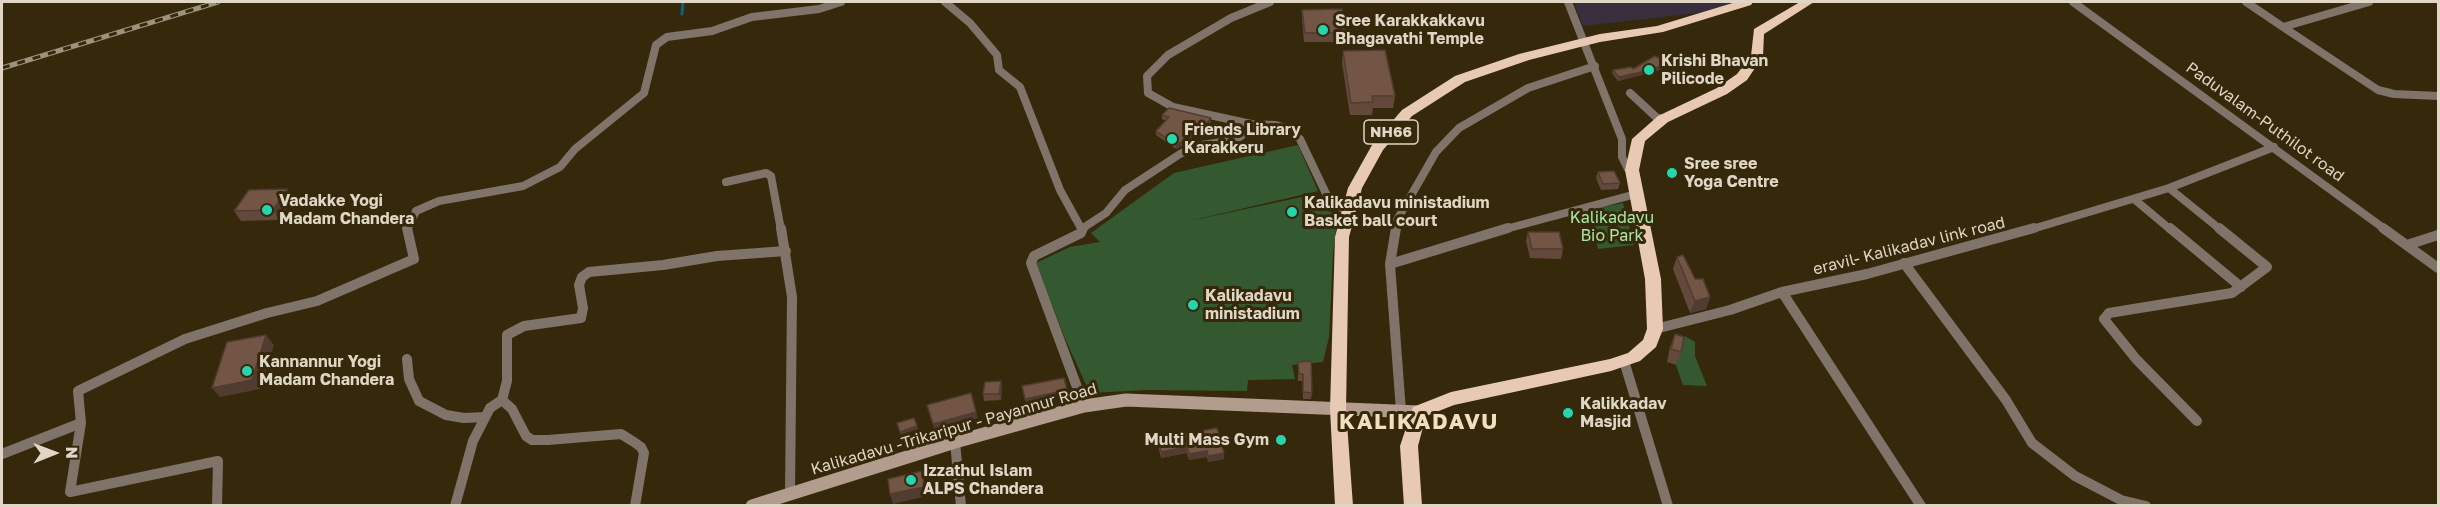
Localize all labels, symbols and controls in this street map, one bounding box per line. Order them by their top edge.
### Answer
place label: Sree Karakkakkavu Bhagavathi Temple [1335,11,1485,49]
marker: Sree Karakkakkavu Bhagavathi Temple [1316,23,1330,37]
place label: Krishi Bhavan Pilicode [1661,51,1768,89]
street label: Paduvalam-Puthilot road [2182,58,2348,186]
marker: Krishi Bhavan Pilicode [1642,63,1656,77]
place label: Friends Library Karakkeru [1184,120,1301,158]
road number: NH66 [1364,120,1418,144]
marker: Friends Library Karakkeru [1165,132,1179,146]
place label: Sree sree Yoga Centre [1684,154,1779,192]
marker: Sree sree Yoga Centre [1665,166,1679,180]
place label: Vadakke Yogi Madam Chandera [279,191,414,229]
place label: Kalikadavu ministadium Basket ball court [1304,193,1490,231]
marker: Vadakke Yogi Madam Chandera [260,203,274,217]
marker: Kalikadavu ministadium Basket ball court [1285,205,1299,219]
park label: Kalikadavu Bio Park [1570,208,1654,246]
street label: eravil- Kalikadav link road [1811,213,2007,279]
place label: Kalikadavu ministadium [1205,286,1300,324]
marker: Kalikadavu ministadium [1186,298,1200,312]
place label: Kannannur Yogi Madam Chandera [259,352,394,390]
marker: Kannannur Yogi Madam Chandera [240,364,254,378]
street label: Kalikadavu -Trikaripur - Payannur Road [809,379,1099,479]
place label: Kalikkadav Masjid [1580,394,1667,432]
marker: Kalikkadav Masjid [1561,406,1575,420]
district label: KALIKADAVU [1339,409,1499,435]
north arrow [24,423,84,483]
place label: Multi Mass Gym [1145,430,1269,450]
marker: Multi Mass Gym [1274,433,1288,447]
text: N [62,446,82,459]
place label: Izzathul Islam ALPS Chandera [923,461,1043,499]
marker: Izzathul Islam ALPS Chandera [904,473,918,487]

